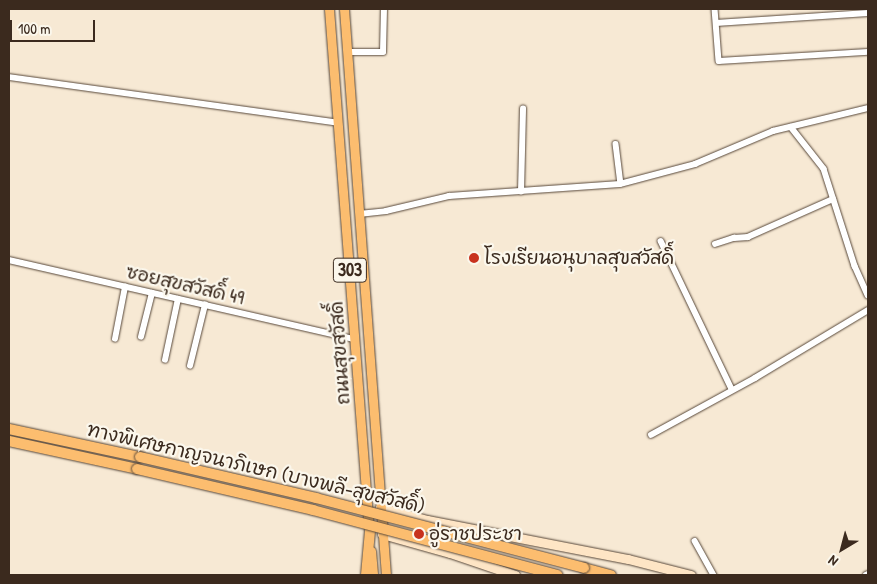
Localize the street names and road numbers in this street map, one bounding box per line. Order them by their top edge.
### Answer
road number: 303 [332,254,368,286]
street label: ซอยสุขสวัสดิ์ 49 [124,260,246,310]
street label: ถนนสุขสวัสดิ์ [325,300,355,406]
street label: ทางพิเศษกาญจนาภิเษก (บางพลี-สุขสวัสดิ์) [85,418,427,518]

